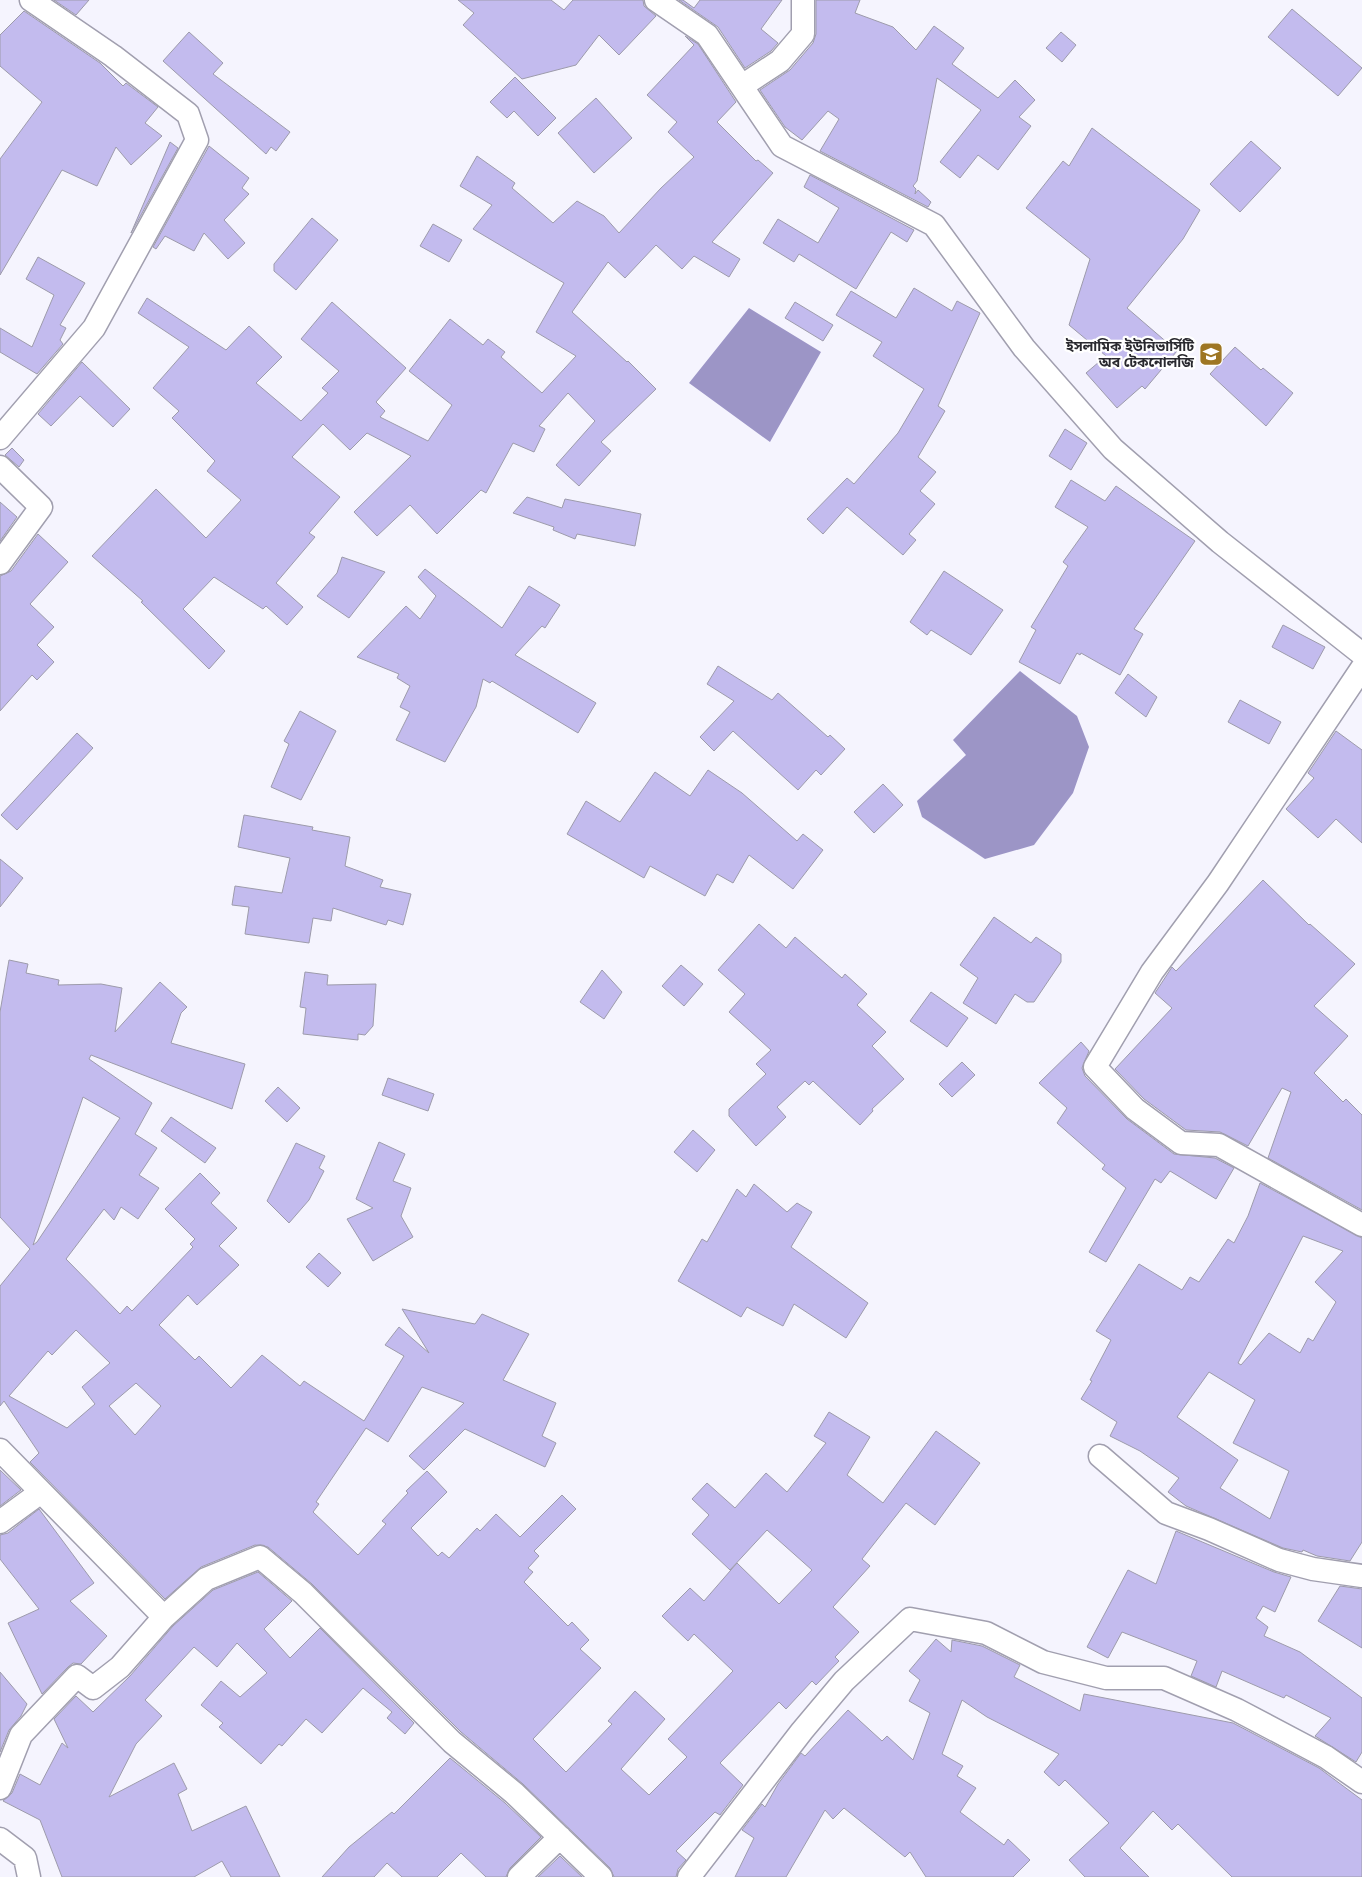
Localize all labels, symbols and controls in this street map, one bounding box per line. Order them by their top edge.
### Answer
place label: ইসলামিক ইউনিভার্সিটি অব টেকনোলজি [1065,337,1194,371]
school or university icon: ইসলামিক ইউনিভার্সিটি অব টেকনোলজি [1198,341,1224,367]

